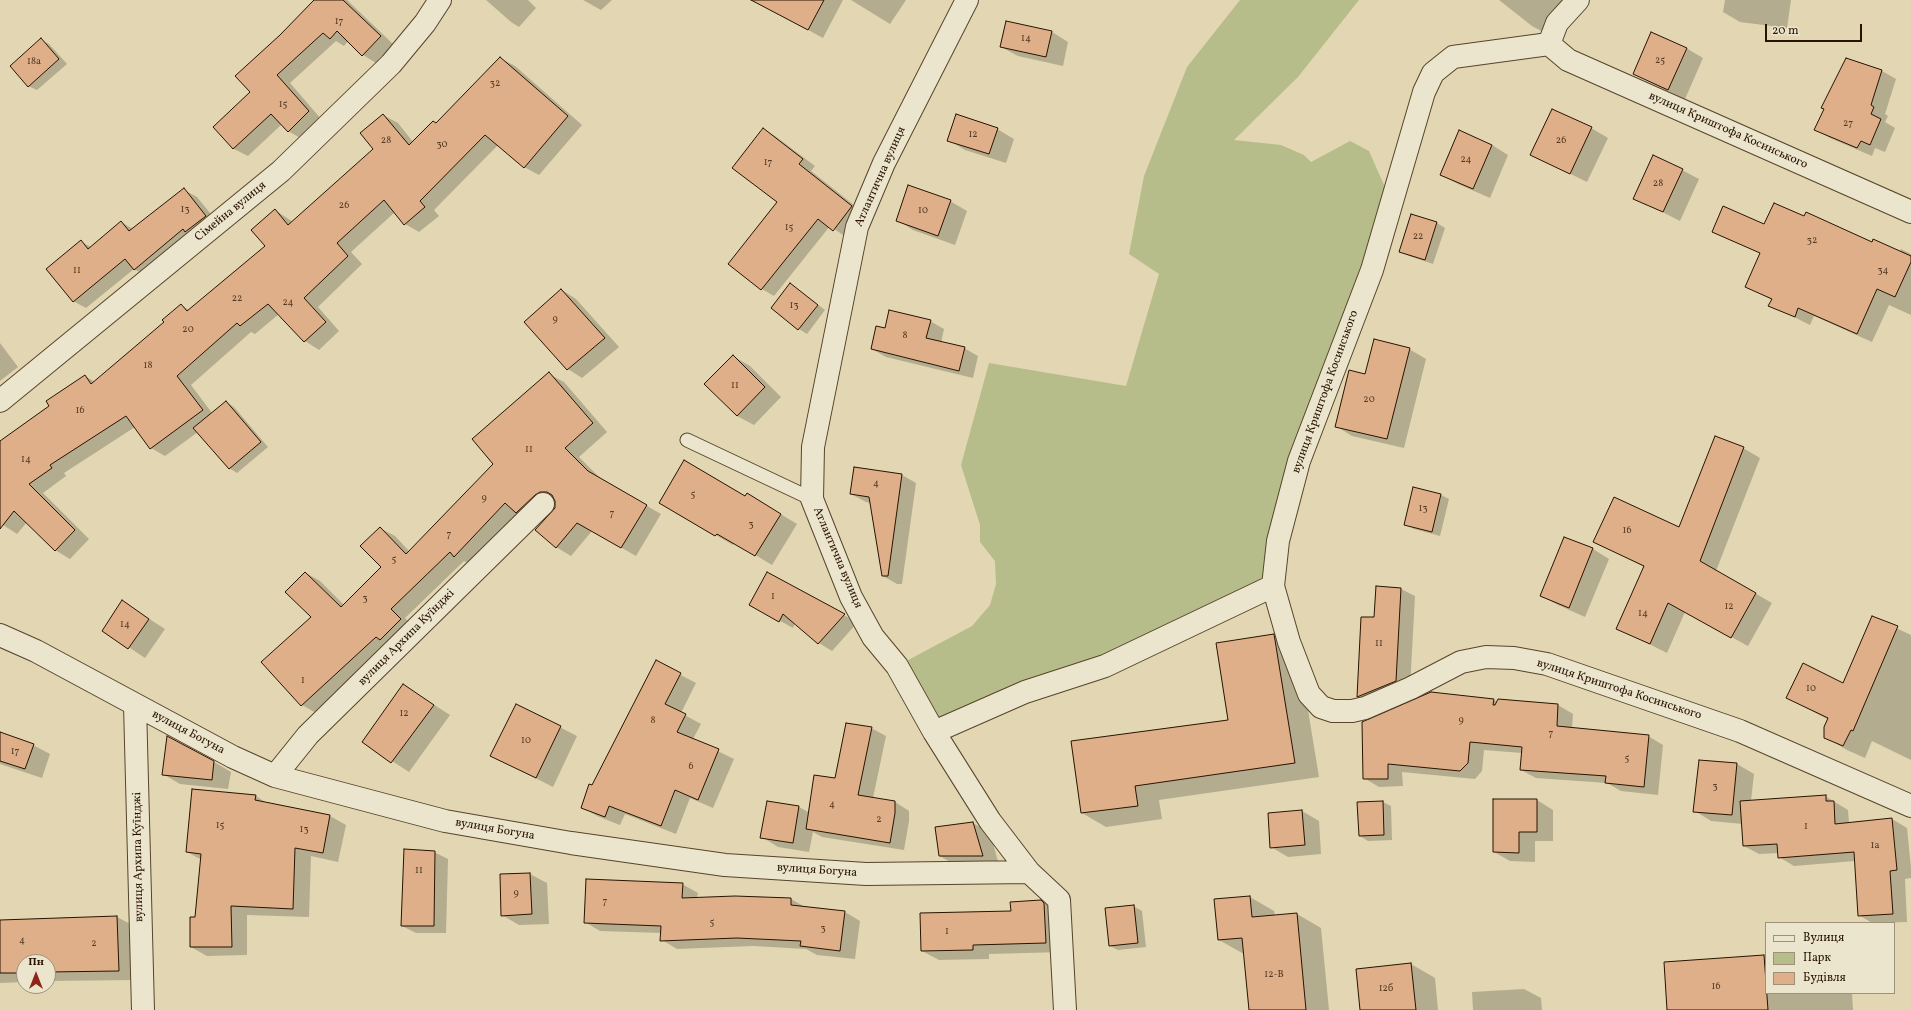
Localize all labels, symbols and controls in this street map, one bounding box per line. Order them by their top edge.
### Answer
house number: 17 [335,16,343,28]
scale bar [1767,16,1864,42]
text: 20 m [1772,23,1799,39]
house number: 14 [1021,33,1031,45]
house number: 25 [1655,55,1665,67]
house number: 18а [27,56,41,68]
house number: 32 [490,78,500,90]
street label: вулиця Криштофа Косинського [1646,89,1810,173]
house number: 15 [279,99,287,111]
house number: 27 [1843,118,1853,130]
street label: Атлантична вулиця [852,125,910,229]
house number: 12 [968,129,978,141]
house number: 28 [381,135,391,147]
house number: 26 [1556,135,1566,147]
house number: 30 [437,139,447,151]
house number: 24 [1460,154,1472,166]
house number: 17 [764,157,772,169]
house number: 28 [1653,178,1663,190]
street label: Сімейна вулиця [192,179,270,245]
house number: 26 [339,200,349,212]
house number: 13 [180,204,190,216]
house number: 10 [918,205,928,217]
house number: 15 [785,222,793,234]
house number: 22 [1413,231,1423,243]
house number: 32 [1807,235,1817,247]
house number: 11 [73,265,81,277]
house number: 34 [1877,265,1889,277]
house number: 22 [232,293,242,305]
house number: 24 [282,297,294,309]
house number: 13 [789,300,799,312]
street label: вулиця Криштофа Косинського [1290,309,1362,475]
house number: 9 [552,314,558,326]
house number: 20 [182,324,194,336]
house number: 8 [902,330,908,342]
house number: 18 [144,360,152,372]
house number: 11 [731,380,739,392]
house number: 20 [1363,394,1375,406]
house number: 16 [76,405,84,417]
house number: 11 [525,444,533,456]
house number: 14 [21,454,31,466]
house number: 4 [873,478,879,490]
house number: 5 [691,489,695,501]
house number: 9 [481,493,487,505]
house number: 13 [1418,503,1428,515]
street label: Атлантична вулиця [809,505,865,611]
house number: 7 [610,508,614,520]
house number: 3 [748,519,754,531]
house number: 16 [1623,525,1631,537]
house number: 7 [447,529,451,541]
house number: 5 [392,554,396,566]
street label: вулиця Архипа Куїнджі [356,587,458,689]
house number: 1 [771,591,775,603]
house number: 3 [362,593,368,605]
house number: 12 [1724,601,1734,613]
house number: 14 [1638,608,1648,620]
house number: 14 [120,619,130,631]
house number: 11 [1375,638,1383,650]
street label: вулиця Криштофа Косинського [1535,657,1703,723]
house number: 1 [301,675,305,687]
house number: 10 [1806,683,1816,695]
street label: вулиця Богуна [149,708,227,758]
house number: 12 [399,708,409,720]
house number: 8 [650,715,656,727]
house number: 9 [1458,715,1464,727]
house number: 7 [1549,728,1553,740]
house number: 10 [521,735,531,747]
house number: 17 [11,746,19,758]
house number: 5 [1625,753,1629,765]
house number: 6 [688,761,694,773]
house number: 3 [1712,781,1718,793]
street label: вулиця Архипа Куїнджі [131,792,147,922]
house number: 4 [829,799,835,811]
house number: 2 [876,814,882,826]
street label: вулиця Богуна [454,816,536,844]
house number: 15 [216,820,224,832]
house number: 1 [1804,821,1808,833]
house number: 13 [299,824,309,836]
house number: 1а [1871,840,1879,852]
street label: вулиця Богуна [776,861,858,881]
house number: 11 [415,865,423,877]
house number: 9 [513,888,519,900]
house number: 7 [603,896,607,908]
house number: 5 [710,917,714,929]
legend [1765,922,1895,994]
house number: 3 [820,923,826,935]
house number: 1 [945,926,949,938]
text: Вулиця [1803,930,1844,946]
house number: 4 [19,935,25,947]
house number: 2 [91,938,97,950]
text: Парк [1803,950,1831,966]
north arrow [16,954,56,994]
text: Пн [28,955,44,970]
house number: 12-В [1264,969,1284,981]
text: Будівля [1803,970,1846,986]
house number: 16 [1712,981,1720,993]
house number: 12б [1379,983,1393,995]

